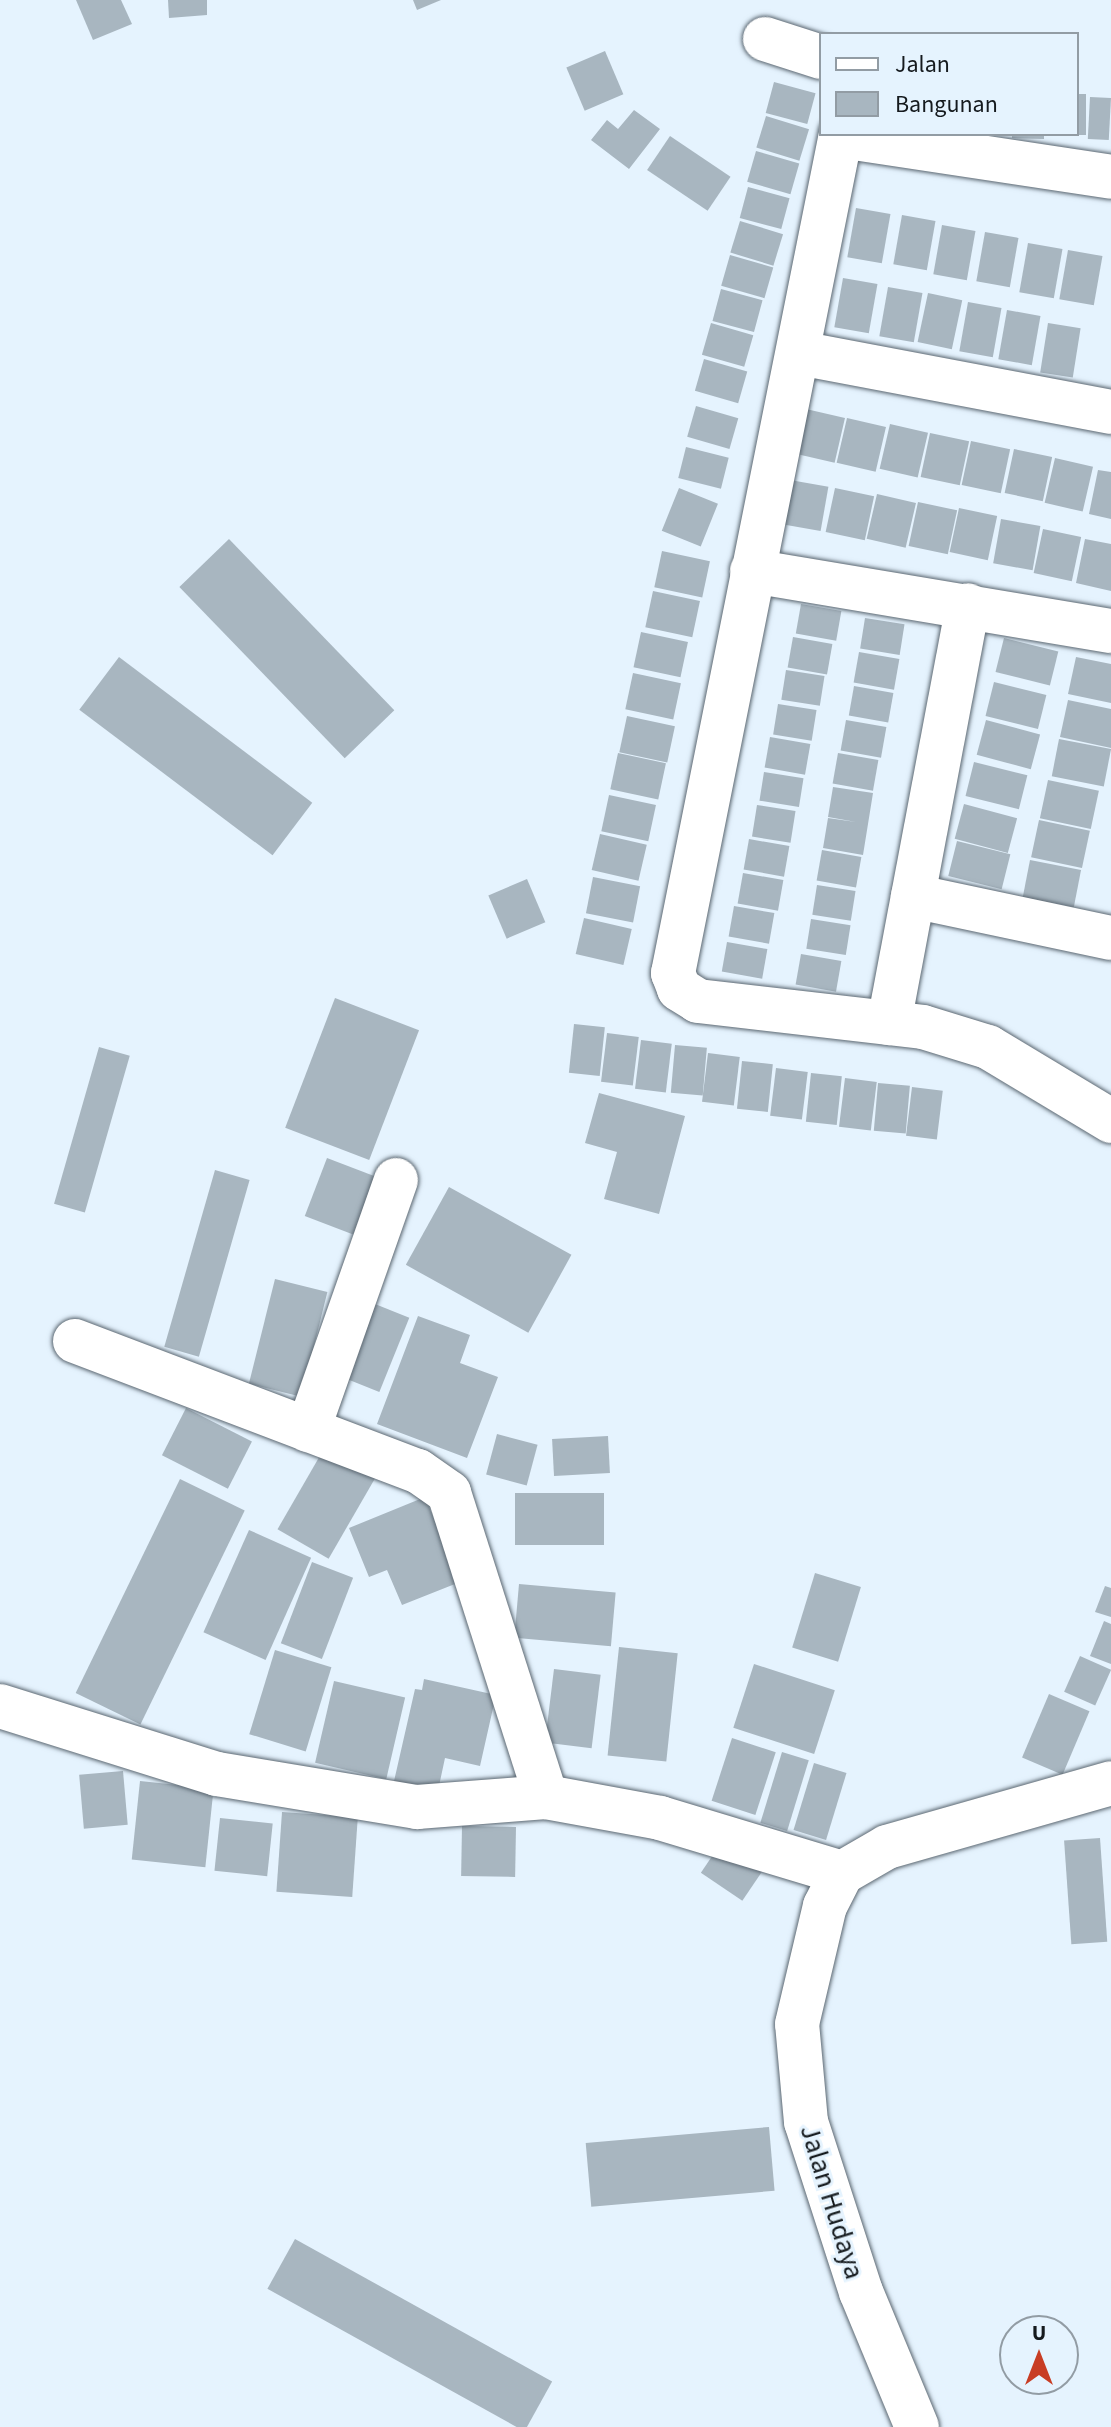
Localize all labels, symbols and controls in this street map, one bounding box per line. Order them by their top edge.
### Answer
legend [819,32,1079,136]
text: Jalan [895,47,950,82]
text: Bangunan [895,87,998,122]
street label: Jalan Hudaya [793,2121,871,2283]
north arrow [999,2315,1079,2395]
text: U [1032,2317,1046,2349]

